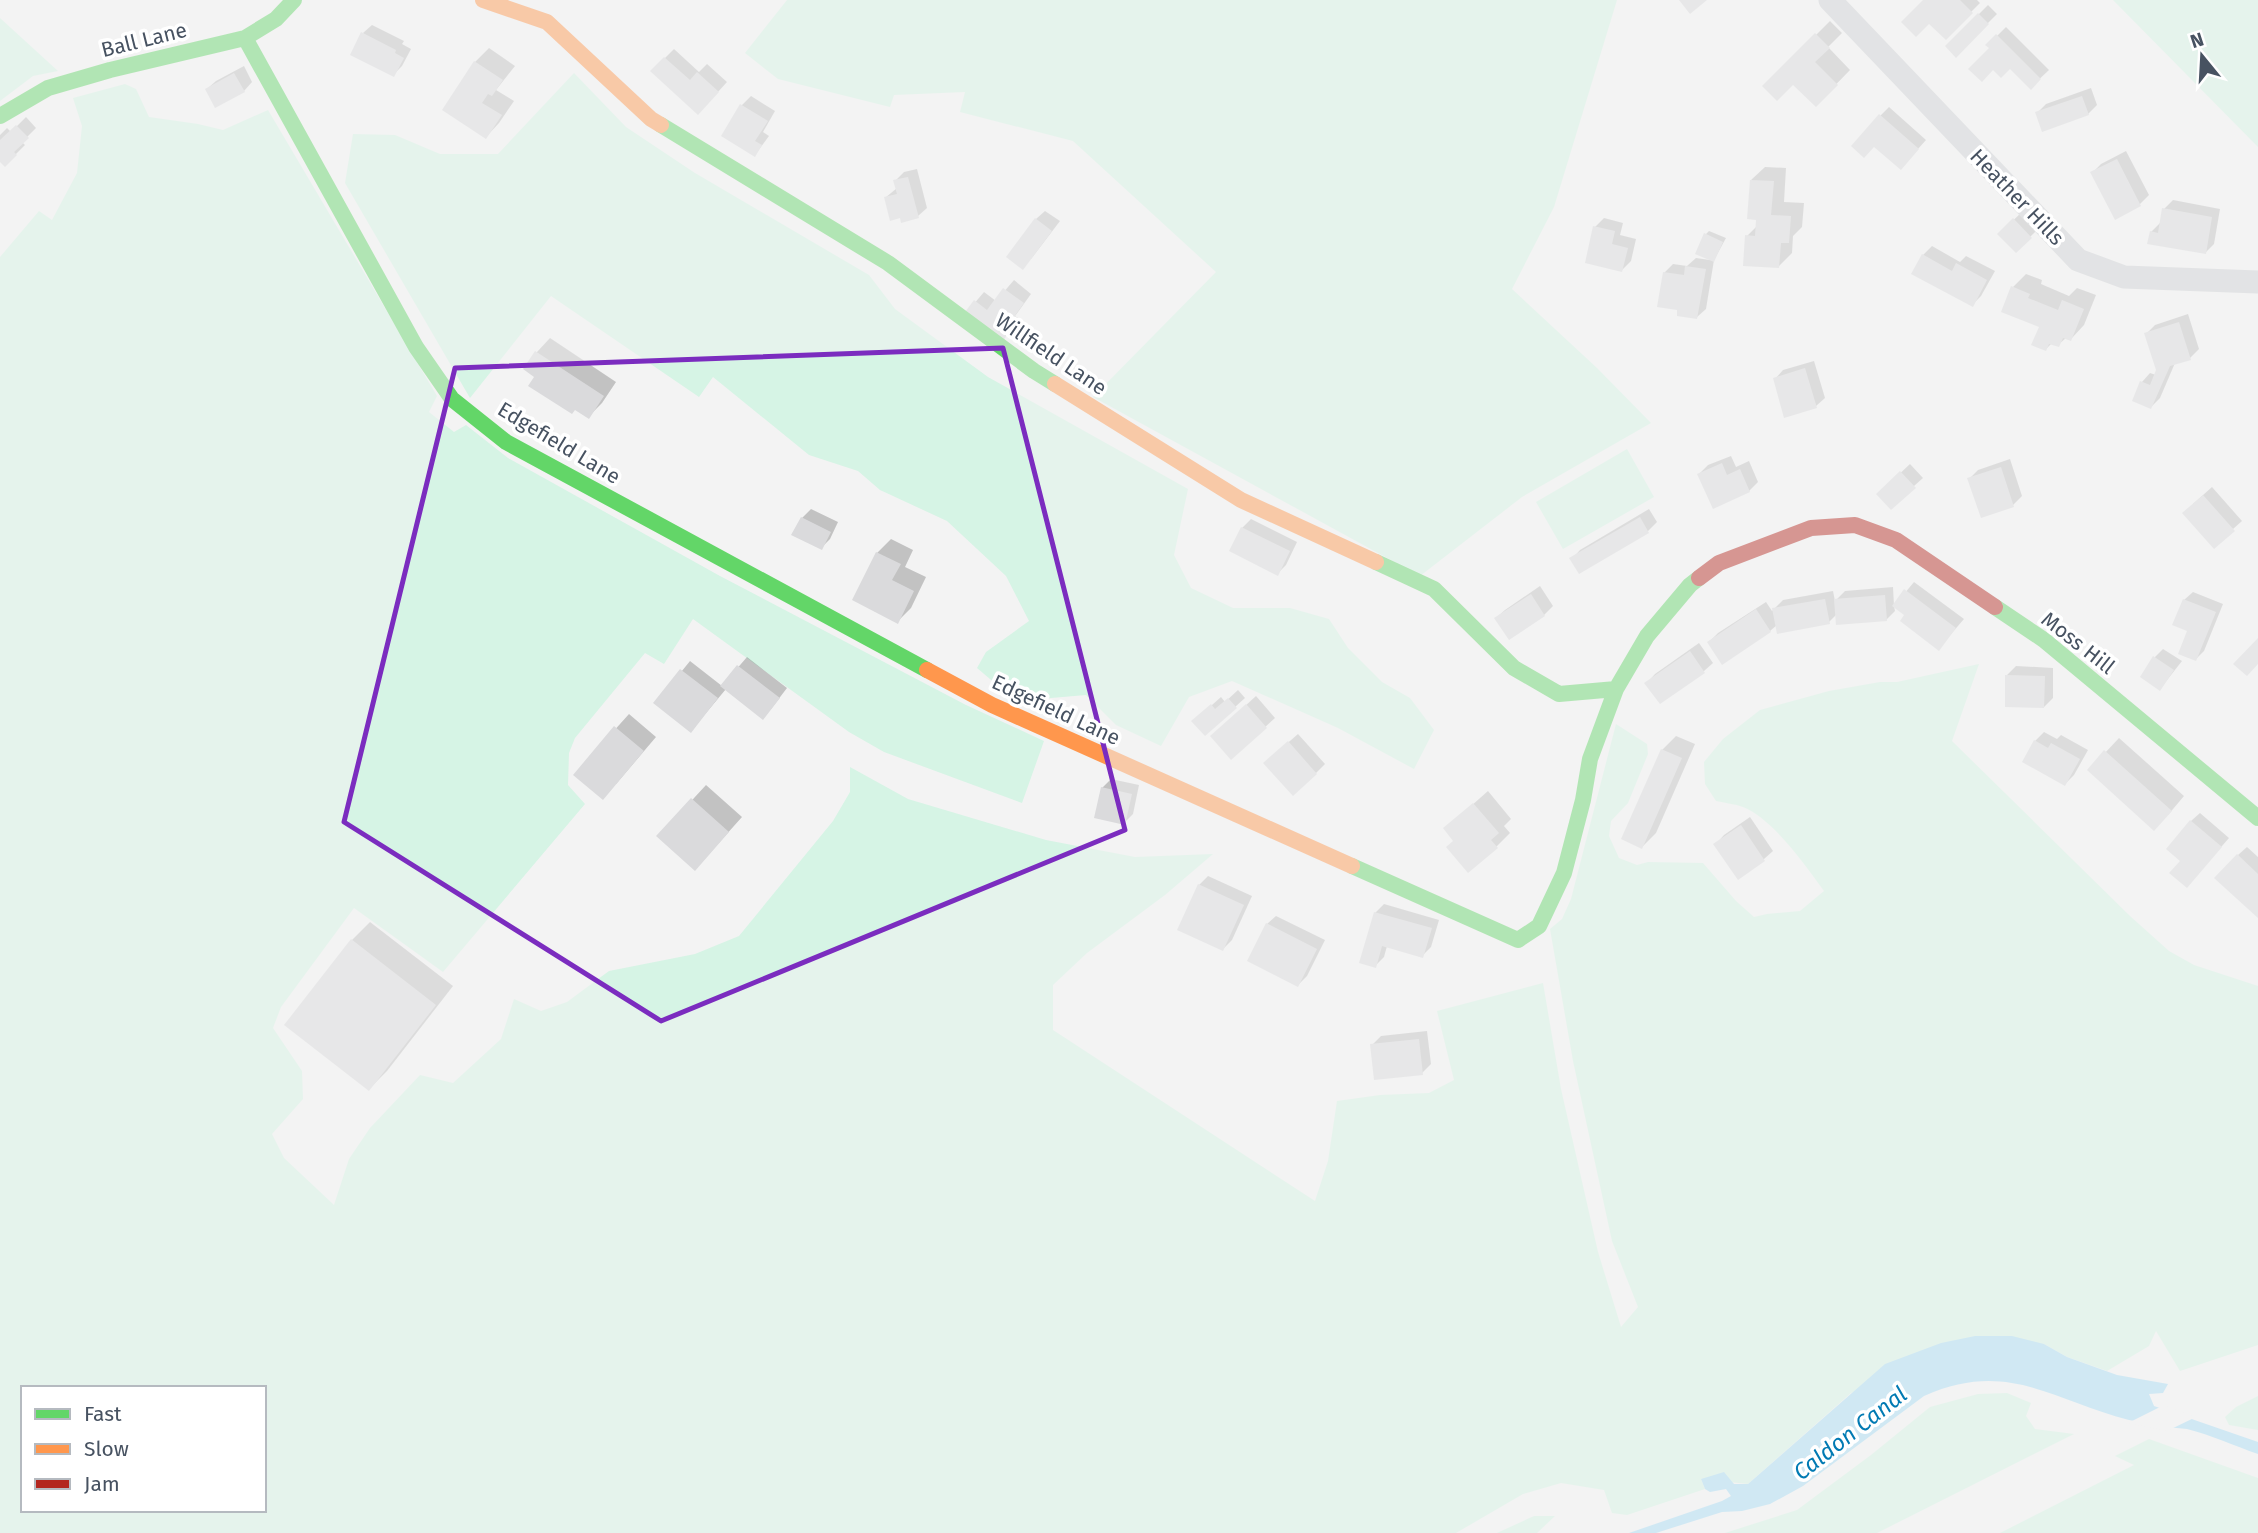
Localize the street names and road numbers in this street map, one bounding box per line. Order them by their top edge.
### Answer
street label: Ball Lane [99,17,189,63]
street label: Heather Hills [1964,143,2070,251]
street label: Willfield Lane [990,307,1112,401]
street label: Edgefield Lane [493,396,625,490]
street label: Moss Hill [2036,606,2120,680]
street label: Edgefield Lane [988,669,1124,751]

